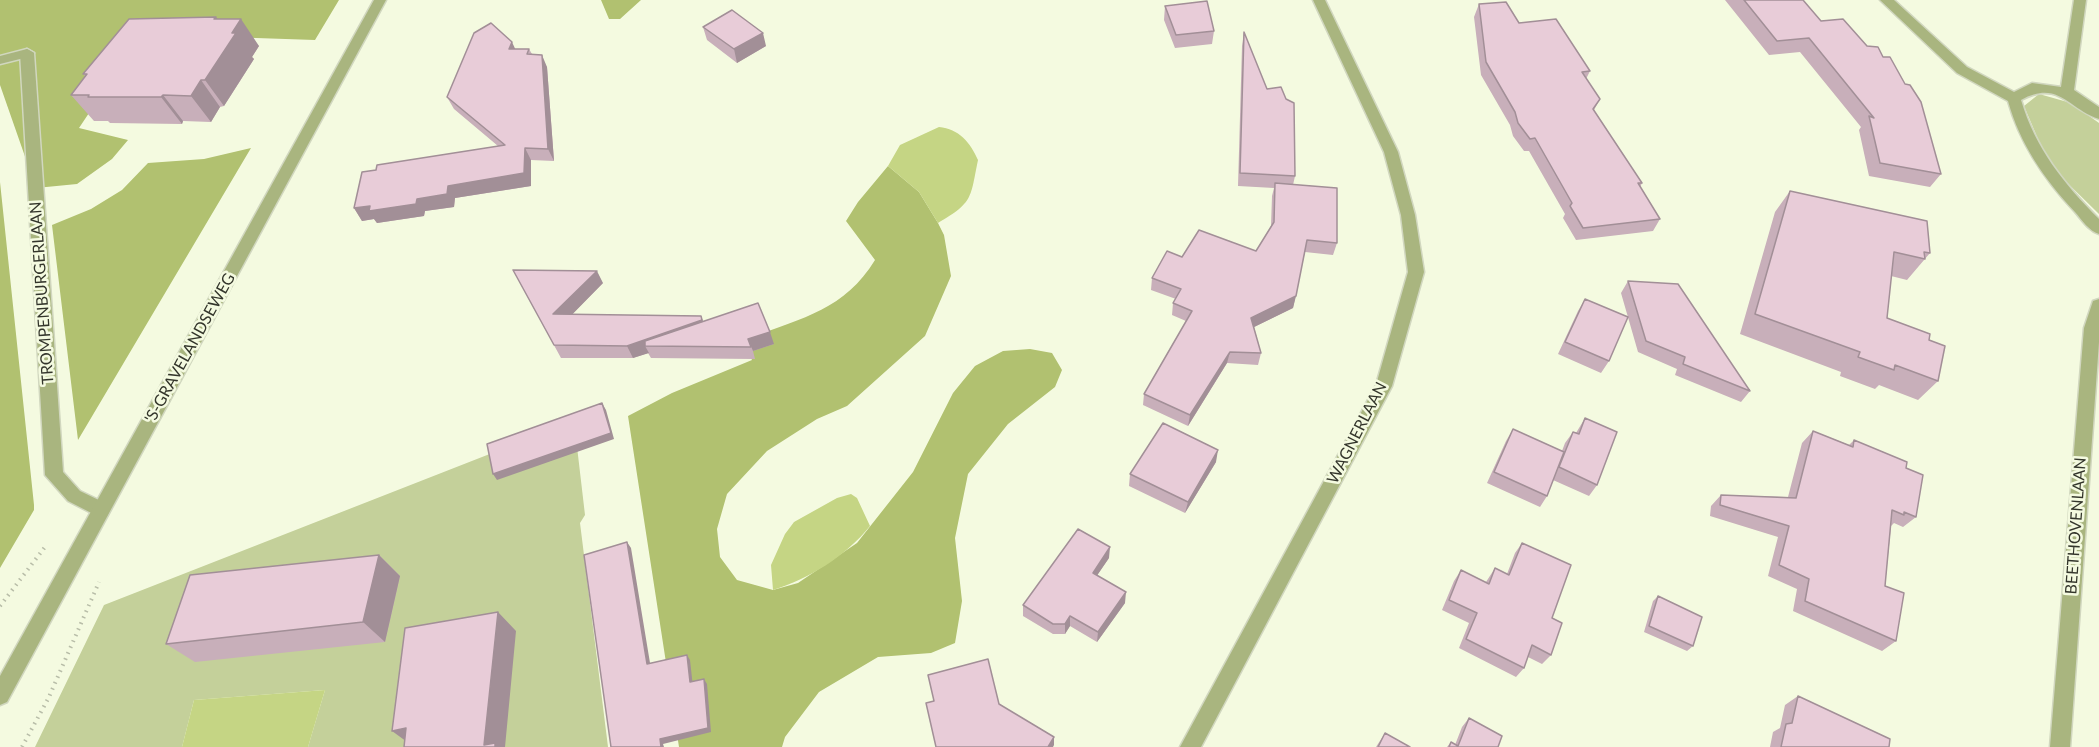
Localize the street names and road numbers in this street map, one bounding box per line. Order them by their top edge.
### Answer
street label: TROMPENBURGERLAAN [26,201,58,385]
street label: 'S-GRAVELANDSEWEG [141,270,239,426]
street label: WAGNERLAAN [1323,379,1391,487]
street label: BEETHOVENLAAN [2062,457,2090,595]

